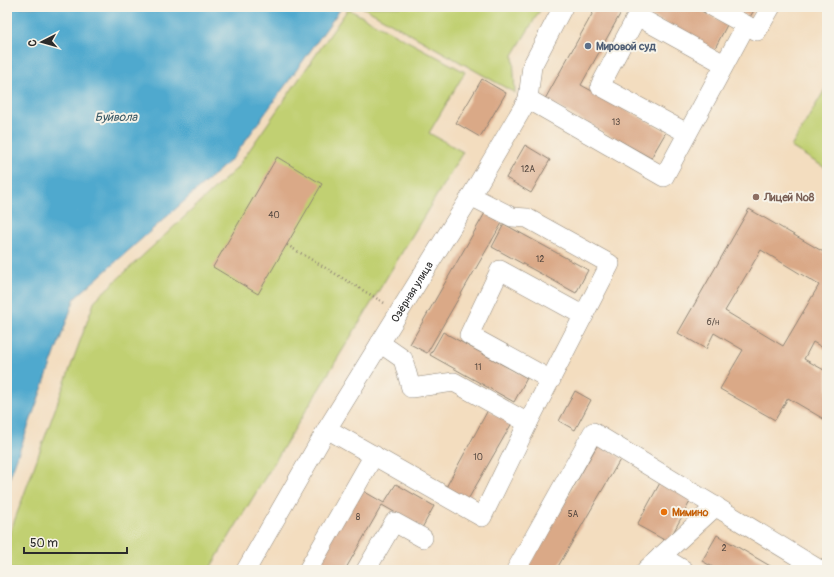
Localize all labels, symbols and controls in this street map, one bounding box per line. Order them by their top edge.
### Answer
north arrow [22,22,62,62]
text: С [26,39,39,47]
place label: Мировой суд [596,40,656,53]
marker: Мировой суд [583,41,593,51]
water label: Буйвола [95,110,139,125]
house number: 13 [612,117,620,128]
house number: 12А [521,164,535,175]
place label: Лицей №8 [763,191,815,204]
marker: Лицей №8 [751,192,761,202]
house number: 40 [268,210,280,221]
house number: 12 [536,254,544,265]
street label: Озёрная улица [388,259,436,325]
house number: б/н [707,317,720,328]
house number: 11 [474,362,482,373]
house number: 10 [473,452,483,463]
place label: Мимино [672,506,708,519]
marker: Мимино [659,507,669,517]
house number: 5А [568,509,579,520]
house number: 8 [356,512,361,523]
scale bar [24,529,127,555]
text: 50 m [30,536,58,551]
house number: 2 [721,543,727,554]

